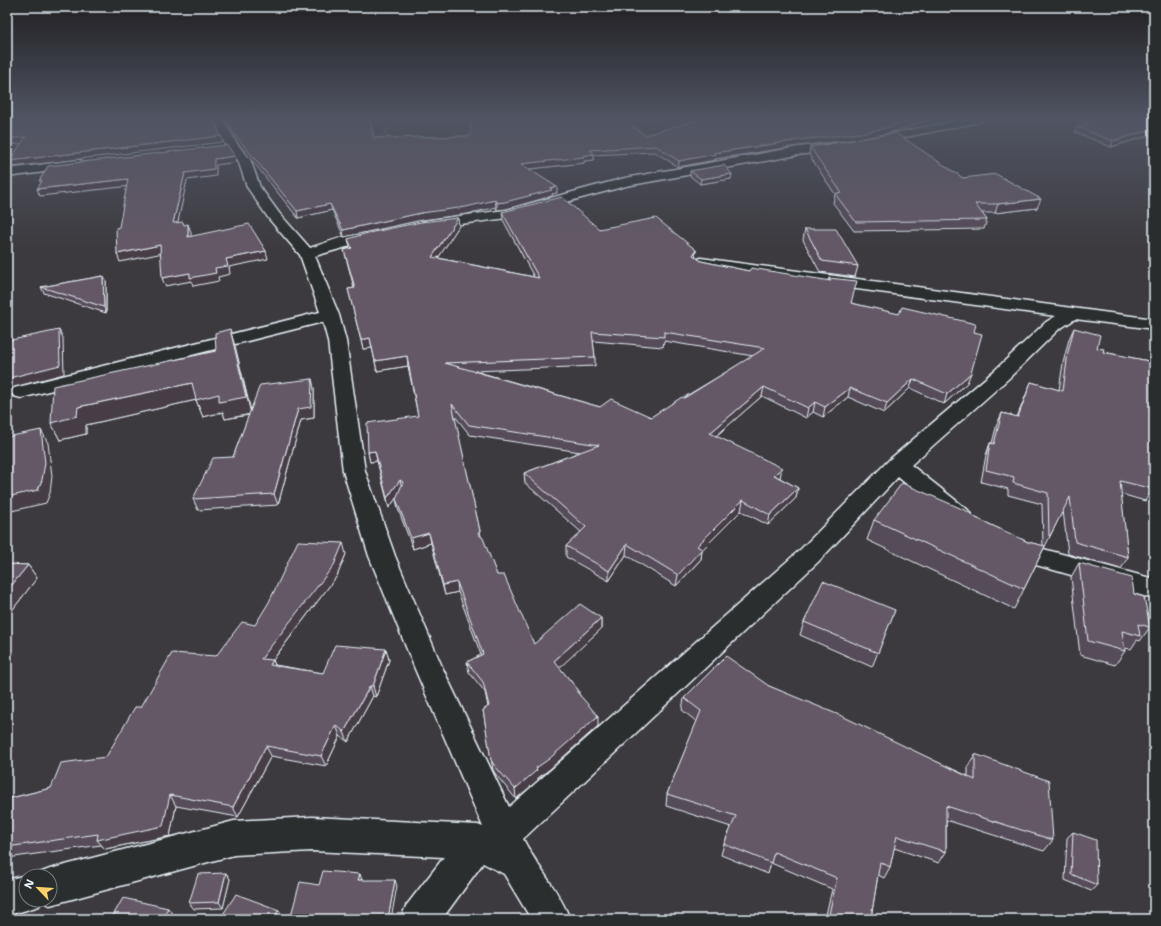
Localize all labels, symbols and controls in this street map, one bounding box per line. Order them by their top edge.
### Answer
north arrow [18,868,58,908]
text: N [21,877,38,891]

